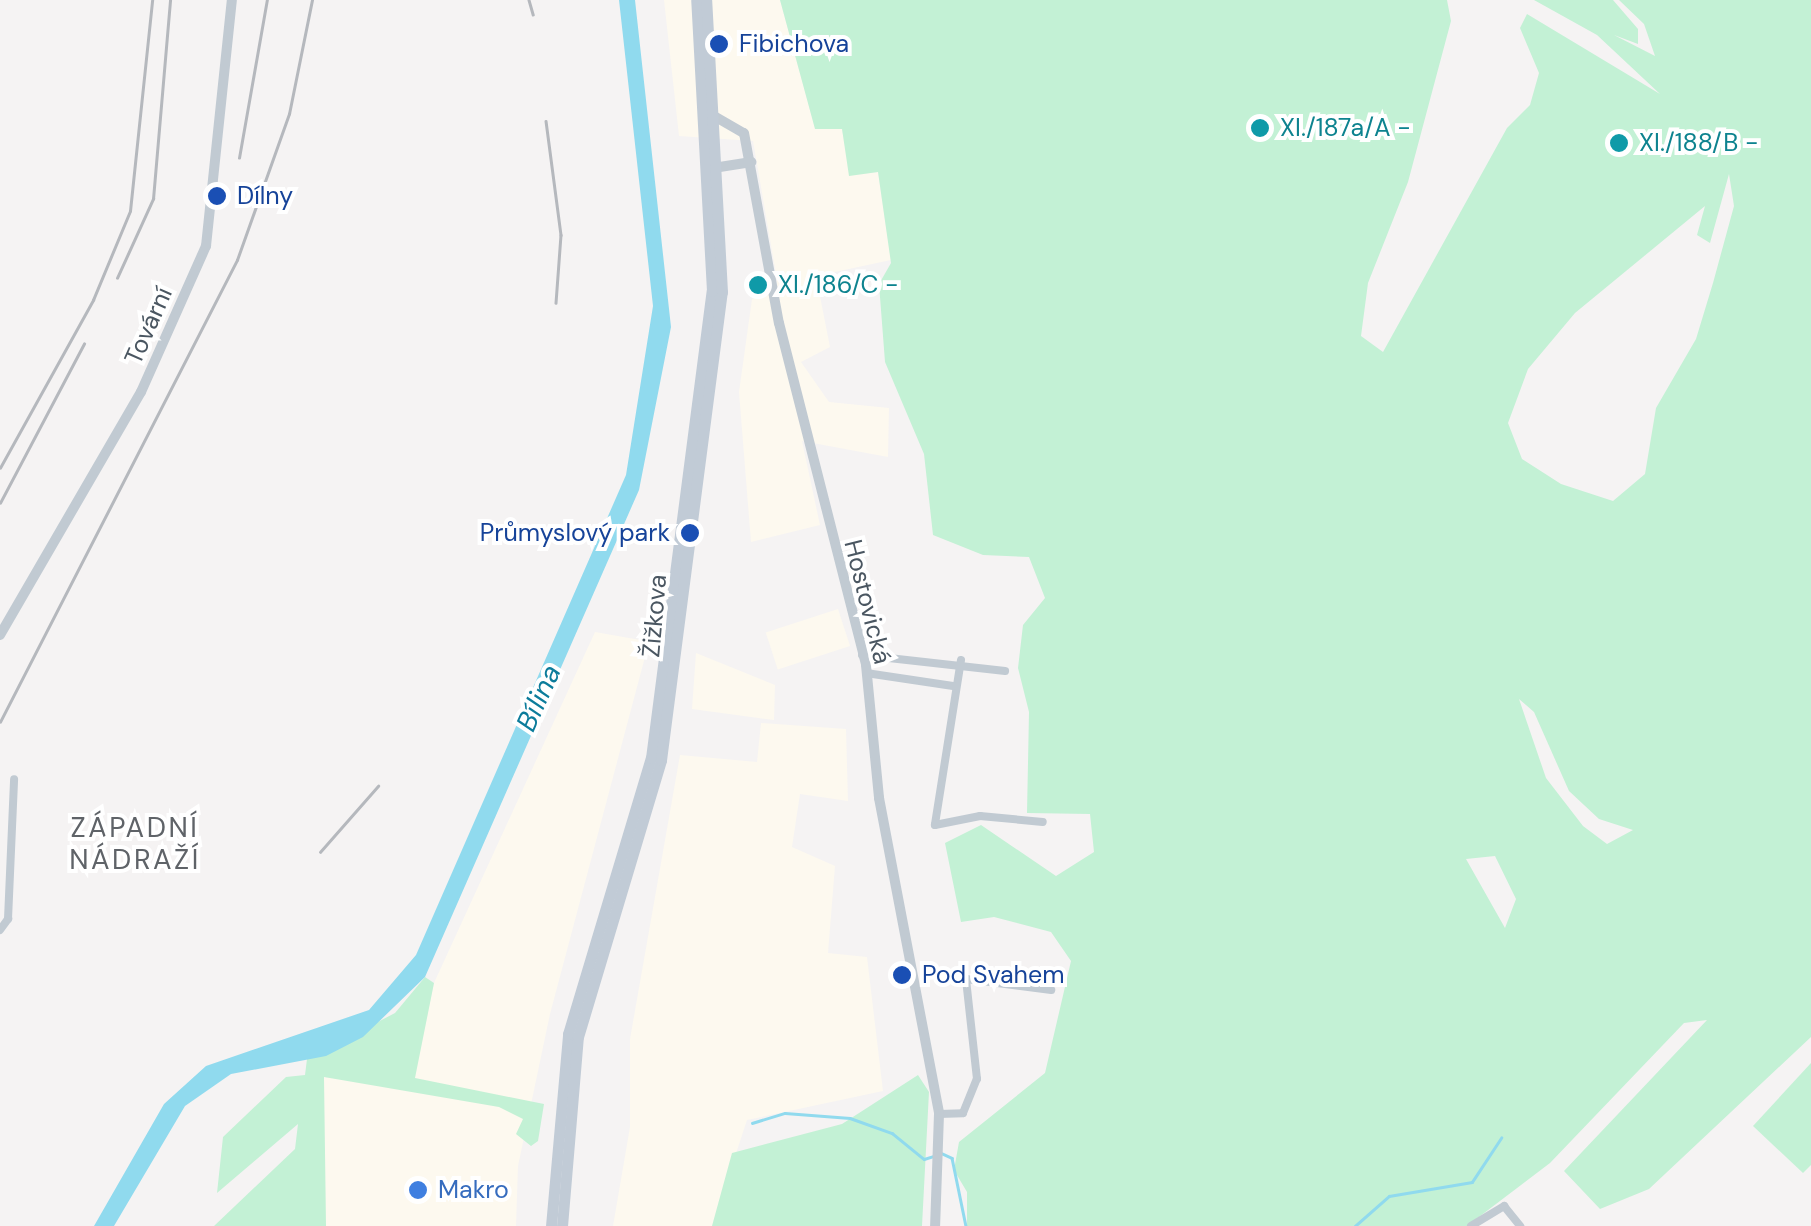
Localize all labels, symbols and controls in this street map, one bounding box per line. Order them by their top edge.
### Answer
place label: Fibichova [739,29,849,59]
marker: Fibichova [708,33,730,55]
place label: XI./187a/A - [1280,113,1411,143]
marker: XI./187a/A - [1249,117,1271,139]
place label: XI./188/B - [1639,128,1758,158]
marker: XI./188/B - [1608,132,1630,154]
place label: Dílny [237,181,293,211]
marker: Dílny [206,185,228,207]
place label: XI./186/C - [778,270,899,300]
marker: XI./186/C - [747,274,769,296]
street label: Tovární [119,283,179,369]
place label: Průmyslový park [480,518,670,548]
marker: Průmyslový park [679,522,701,544]
street label: Hostovická [837,537,897,667]
street label: Žižkova [636,573,674,659]
water label: Bílina [510,660,568,736]
district label: ZÁPADNÍ NÁDRAŽÍ [69,811,201,877]
place label: Pod Svahem [922,960,1064,990]
marker: Pod Svahem [891,964,913,986]
place label: Makro [438,1175,509,1205]
marker: Makro [407,1179,429,1201]

